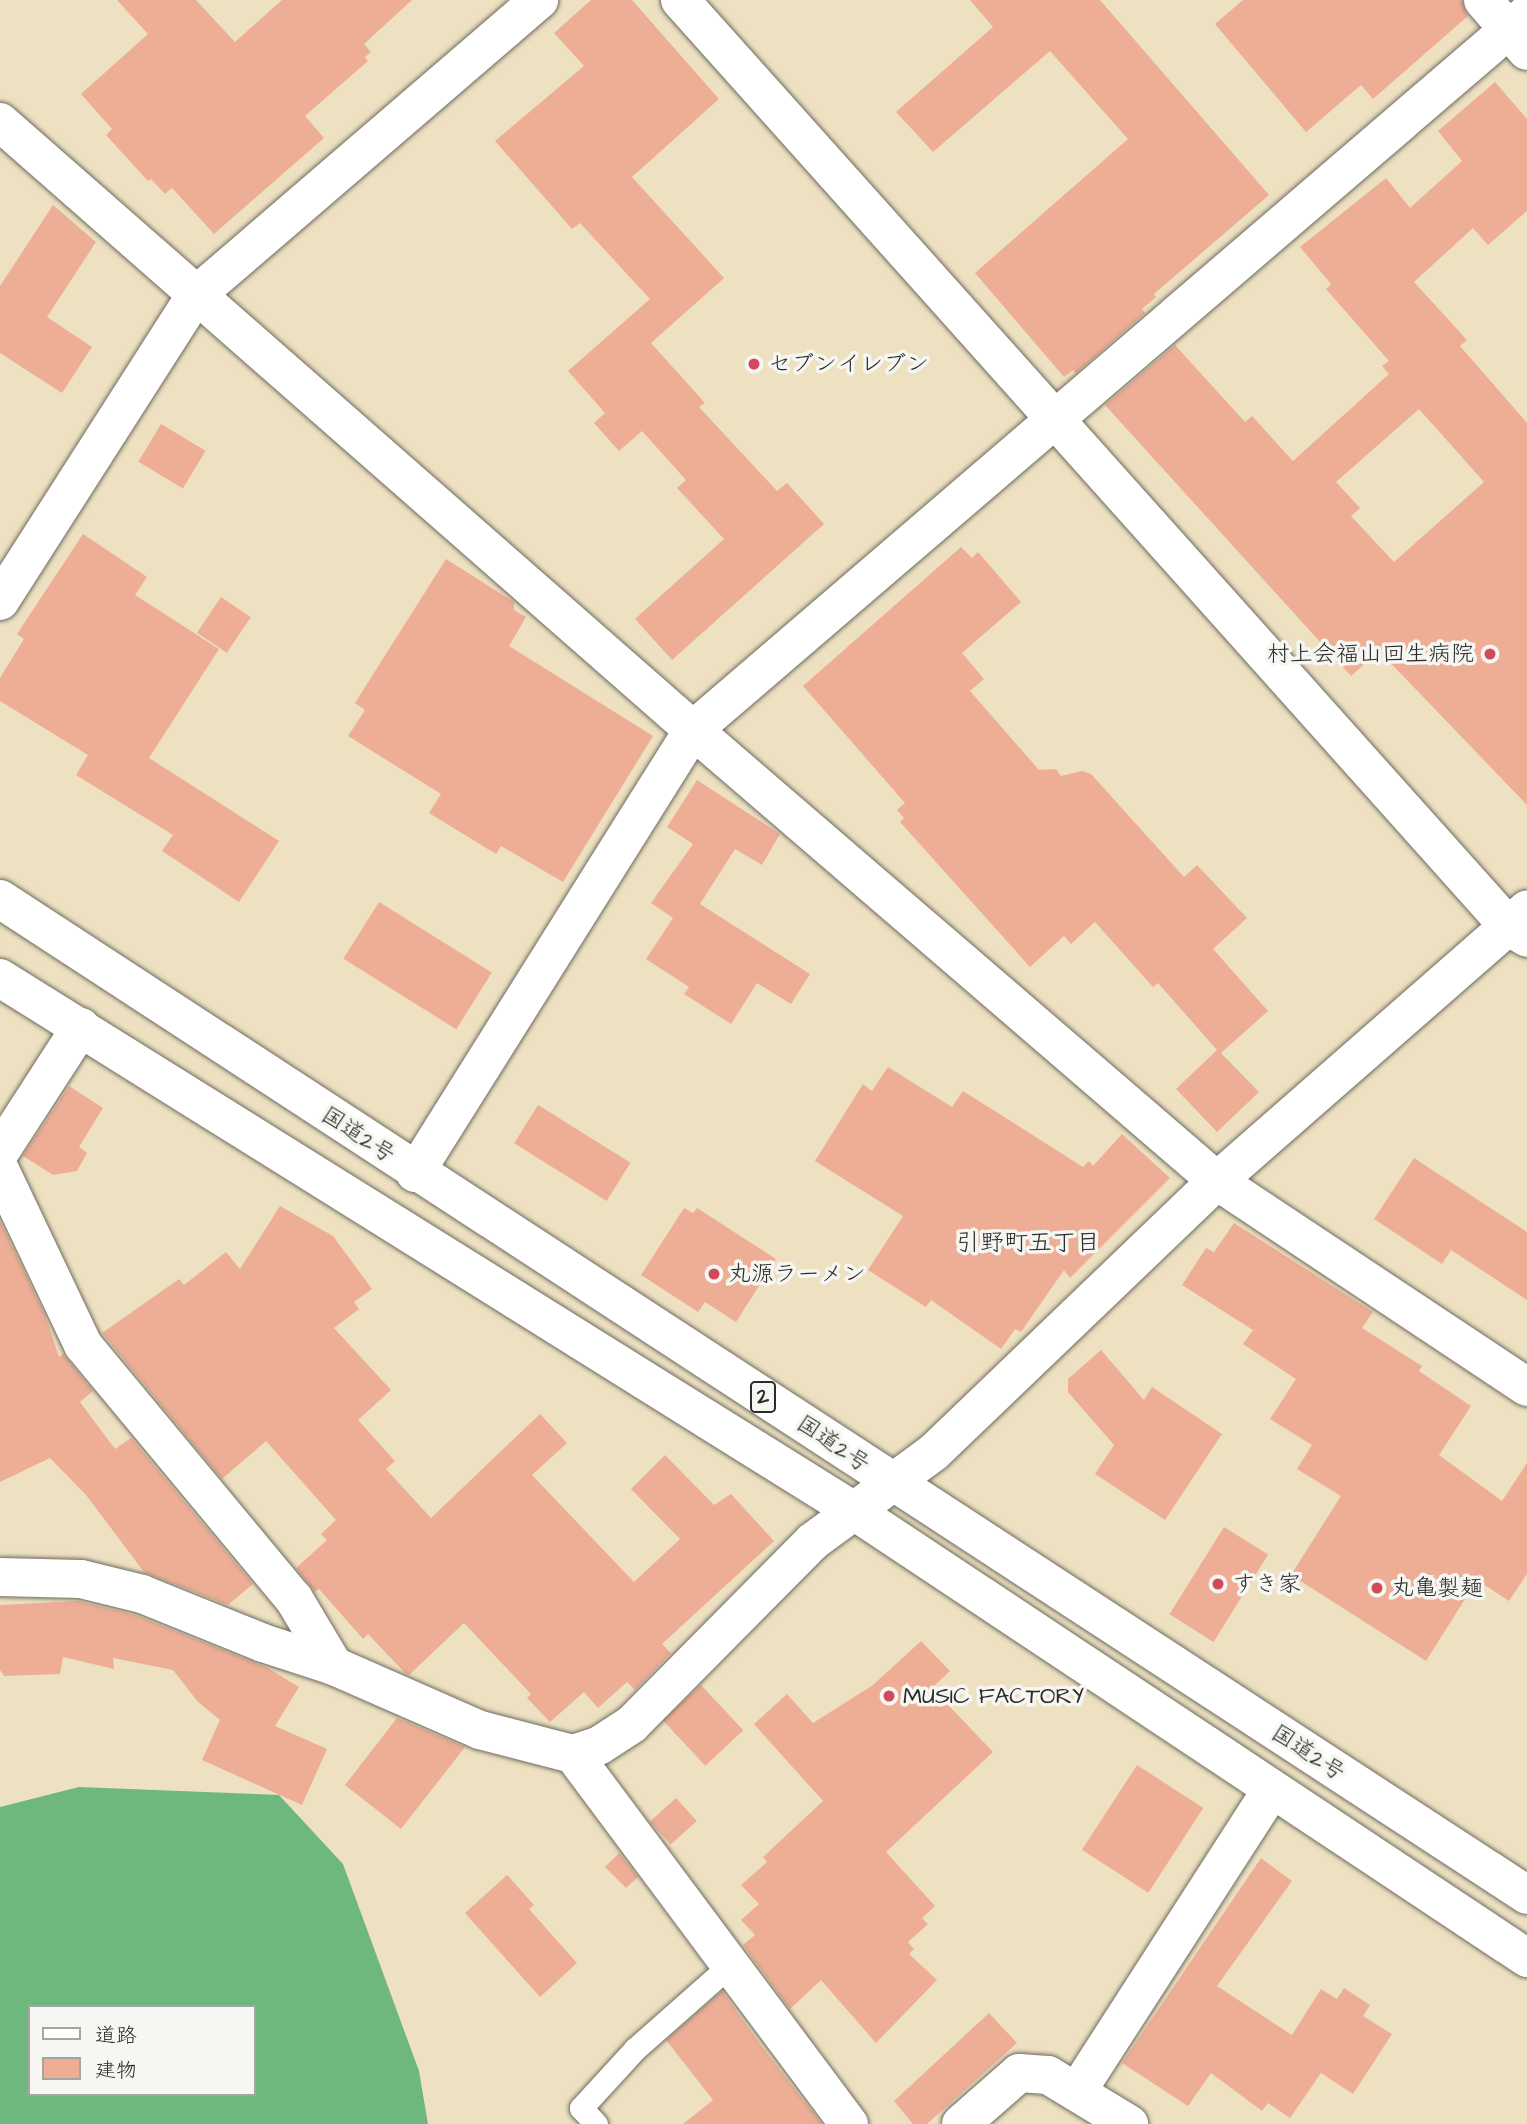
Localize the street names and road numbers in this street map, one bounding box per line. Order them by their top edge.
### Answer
street label: 国道2号 [316,1101,400,1169]
road number: 2 [749,1380,777,1414]
street label: 国道2号 [791,1410,875,1478]
street label: 国道2号 [1266,1719,1350,1787]

